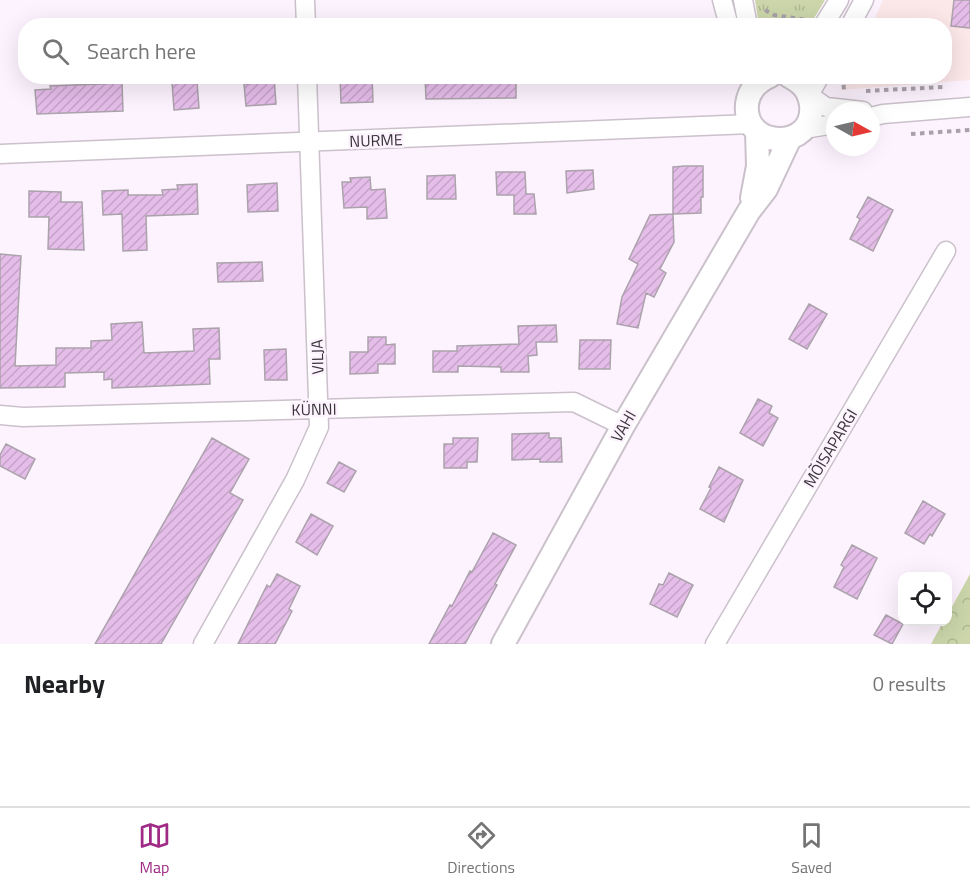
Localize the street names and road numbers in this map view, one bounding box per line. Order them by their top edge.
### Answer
street label: NURME [349,127,403,153]
street label: VILJA [304,339,330,375]
street label: KÜNNI [291,397,337,421]
street label: MÕISAPARGI [797,404,863,492]
street label: VAHI [604,406,642,446]

